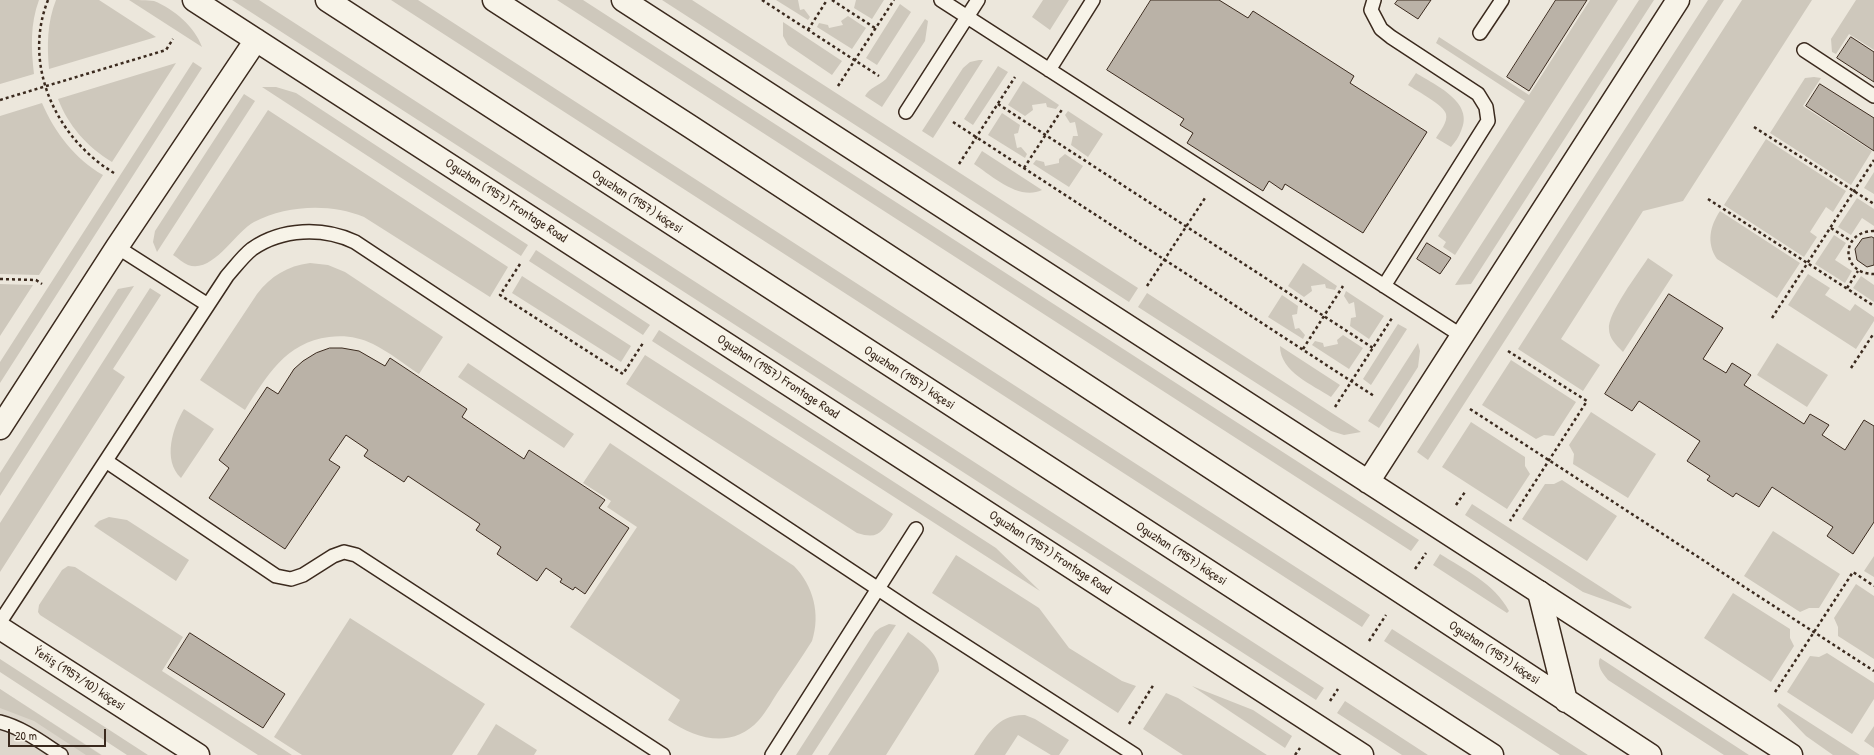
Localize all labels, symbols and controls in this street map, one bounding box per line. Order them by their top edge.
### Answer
street label: Oguzhan (1957) Frontage Road [442,156,570,246]
street label: Oguzhan (1957) köçesi [589,167,685,237]
street label: Oguzhan (1957) Frontage Road [714,332,842,422]
street label: Oguzhan (1957) köçesi [861,343,957,413]
street label: Oguzhan (1957) Frontage Road [986,508,1114,598]
street label: Oguzhan (1957) köçesi [1133,519,1229,589]
street label: Oguzhan (1957) köçesi [1446,618,1542,688]
street label: Ýeňiş (1957/10) köçesi [30,644,128,714]
scale bar [10,721,108,747]
text: 20 m [15,727,37,744]

